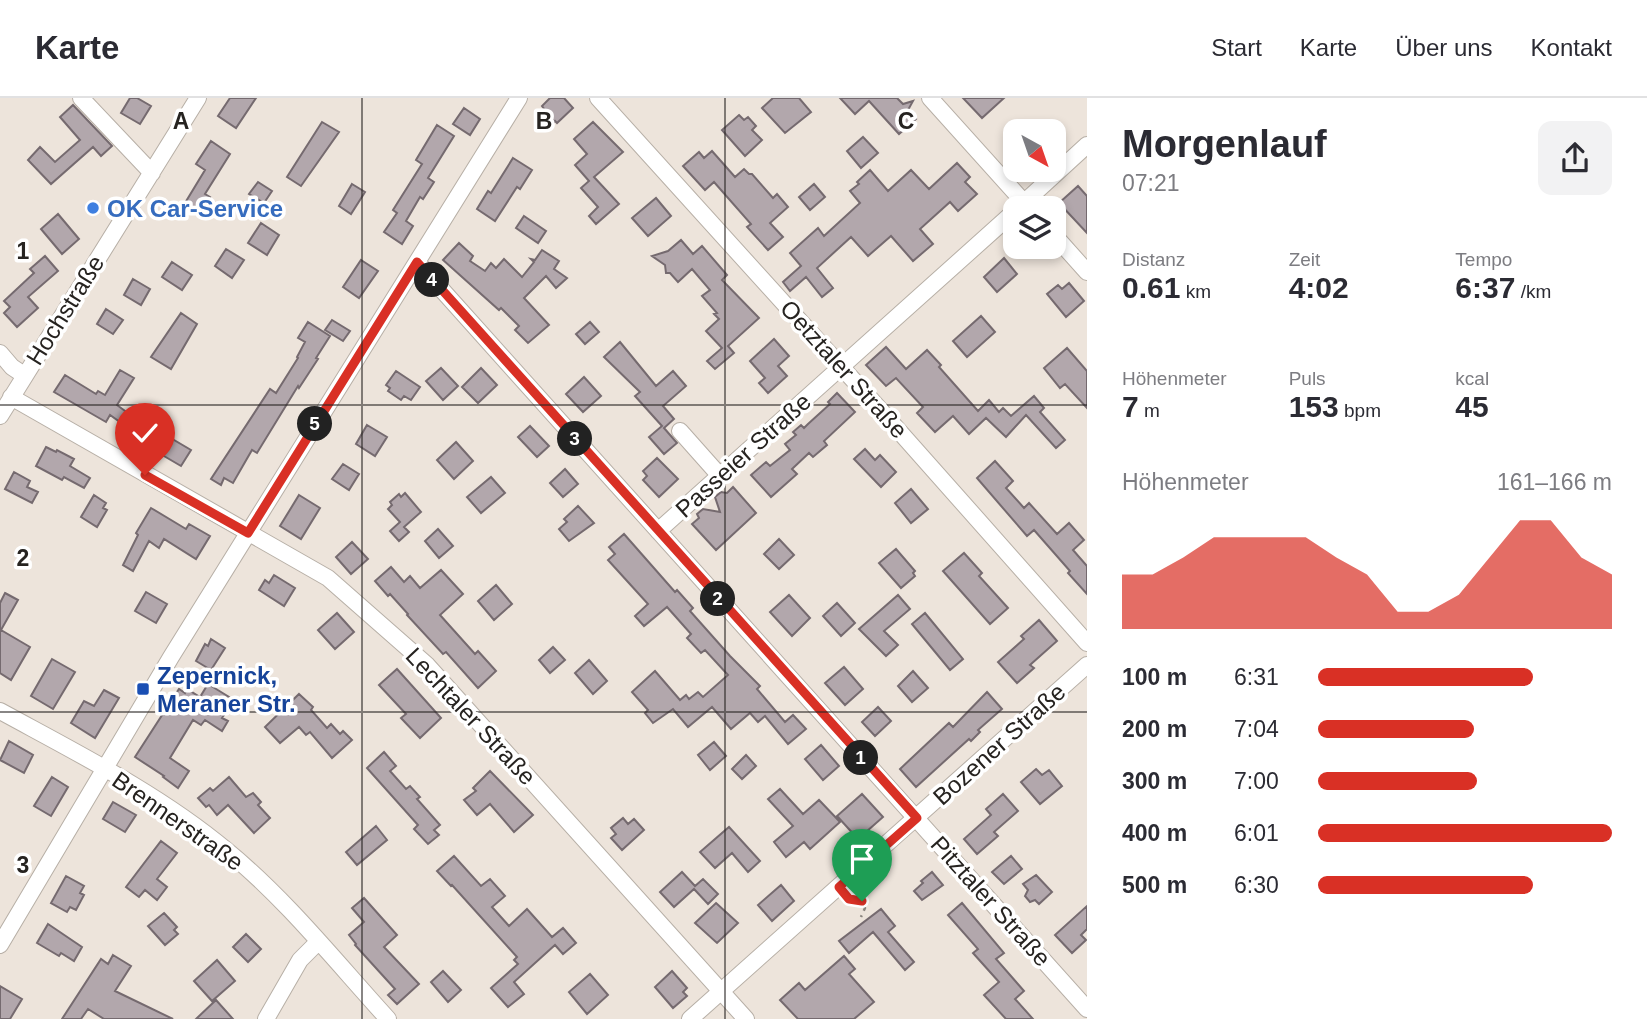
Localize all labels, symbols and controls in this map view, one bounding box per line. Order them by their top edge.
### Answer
text: Karte [35,29,119,66]
text: Start [1211,34,1262,61]
text: Karte [1300,34,1357,61]
text: Über uns [1395,34,1493,61]
text: Kontakt [1531,34,1612,61]
text: A [173,108,189,134]
text: B [536,108,552,134]
text: C [898,108,914,134]
north arrow [1003,119,1066,182]
map controls [1003,119,1066,259]
button: share [1538,121,1612,195]
text: Morgenlauf [1122,123,1327,165]
text: 07:21 [1122,170,1180,196]
place label: OK Car-Service [107,195,283,222]
button: layers [1003,196,1066,259]
marker: OK Car-Service [85,200,101,216]
text: 1 [17,238,30,264]
text: Distanz [1122,249,1185,270]
text: Zeit [1289,249,1320,270]
text: Tempo [1455,249,1512,270]
street label: Hochstraße [21,250,109,370]
pin: 4 [414,262,450,298]
text: 4 [426,269,437,290]
text: 0.61 [1122,271,1180,304]
text: 4:02 [1289,271,1349,304]
text: 6:37 [1455,271,1515,304]
text: km [1180,281,1211,302]
text: /km [1515,281,1551,302]
street label: Oetztaler Straße [775,295,913,443]
text: Höhenmeter [1122,368,1227,389]
text: Puls [1289,368,1326,389]
text: kcal [1455,368,1489,389]
street label: Passeier Straße [670,387,816,523]
text: 7 [1122,390,1139,423]
text: 153 [1289,390,1339,423]
text: 45 [1455,390,1489,423]
text: m [1139,400,1160,421]
text: bpm [1339,400,1381,421]
pin [115,403,175,475]
pin: 5 [298,406,332,442]
text: 5 [309,413,320,434]
icon: check [126,414,164,452]
pin: 3 [558,422,592,456]
text: 3 [569,428,580,449]
text: Höhenmeter [1122,469,1249,495]
text: 161–166 m [1497,469,1612,495]
text: 2 [17,545,29,571]
pin: 2 [700,582,736,616]
text: 2 [712,588,723,609]
street label: Lechtaler Straße [401,642,541,790]
place label: Zepernick, Meraner Str. [157,662,296,717]
text: 100 m [1122,664,1187,690]
text: 6:31 [1234,664,1279,690]
street label: Bozener Straße [928,678,1070,810]
marker: Zepernick, Meraner Str. [135,681,151,697]
text: 200 m [1122,716,1187,742]
text: 7:04 [1234,716,1279,742]
pin: 1 [844,740,878,776]
text: 1 [855,747,866,768]
street label: Brennerstraße [107,766,249,876]
text: 300 m [1122,768,1187,794]
text: 7:00 [1234,768,1279,794]
text: 400 m [1122,820,1187,846]
text: 6:01 [1234,820,1279,846]
pin [832,829,892,901]
street label: Pitztaler Straße [926,831,1056,971]
icon: arrive [843,840,881,878]
text: 3 [17,852,29,878]
text: 500 m [1122,872,1187,898]
text: 6:30 [1234,872,1279,898]

